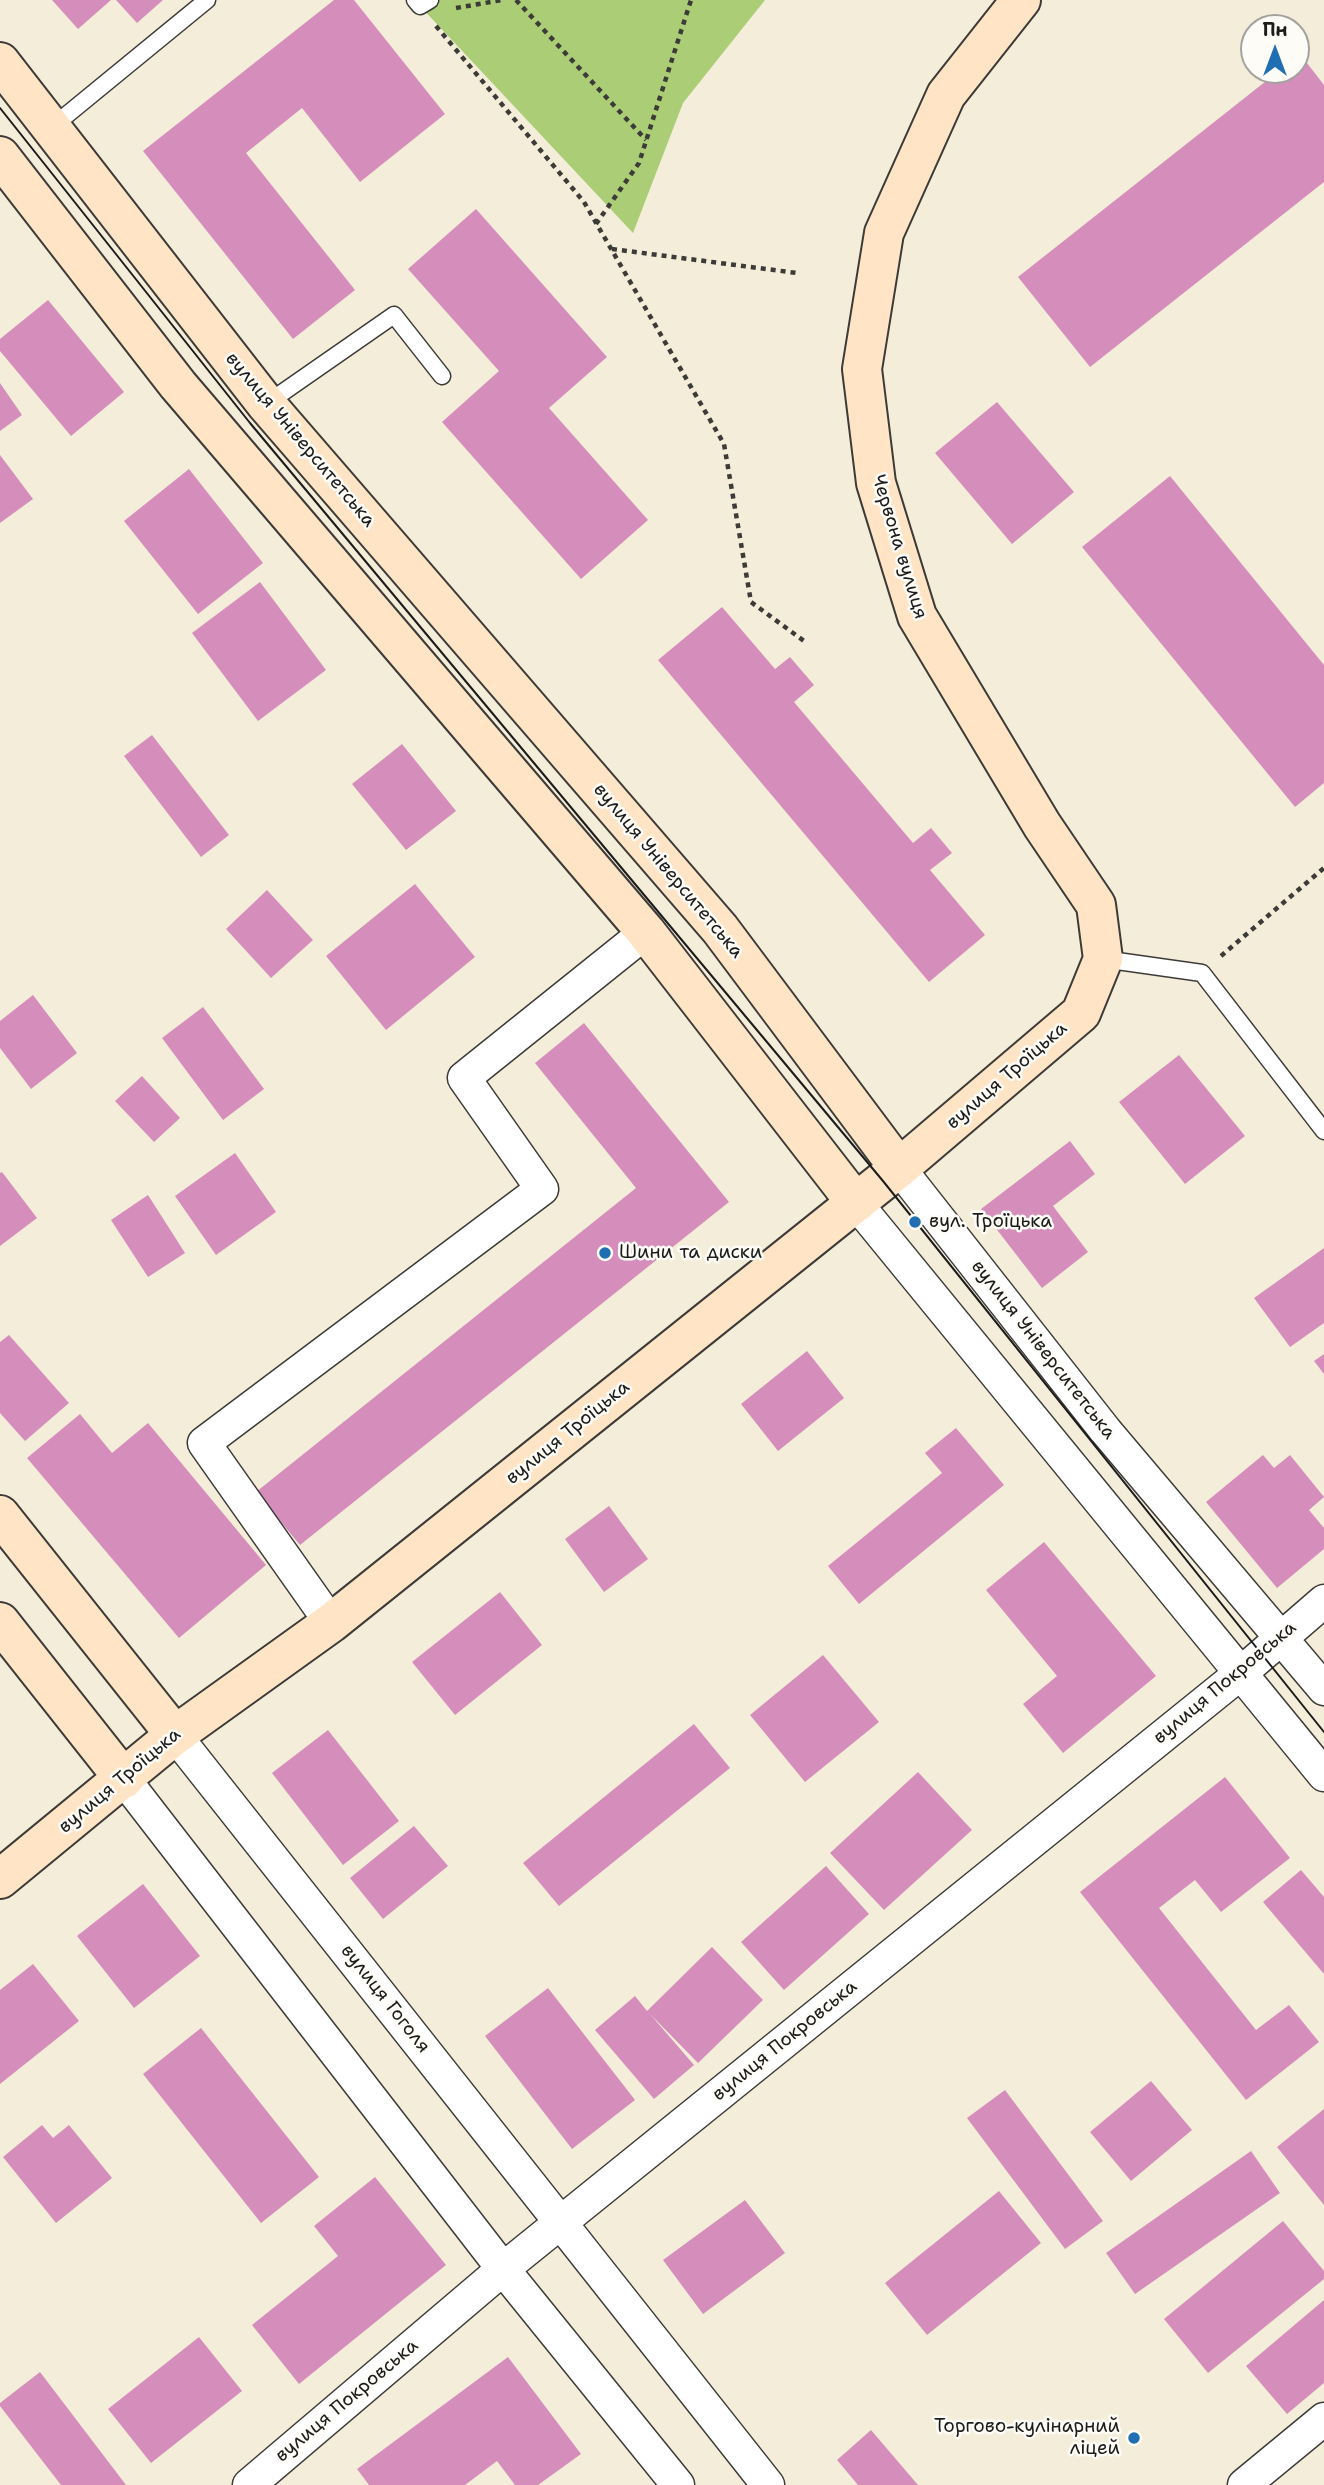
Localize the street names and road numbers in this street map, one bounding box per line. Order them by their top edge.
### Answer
street label: вулиця Університетська [220,348,380,532]
street label: Червона вулиця [866,472,932,622]
street label: вулиця Університетська [588,779,748,963]
street label: вулиця Троїцька [942,1017,1072,1135]
street label: вулиця Університетська [966,1256,1120,1444]
street label: вулиця Троїцька [502,1376,634,1490]
street label: вулиця Покровська [1149,1617,1301,1749]
street label: вулиця Троїцька [54,1723,186,1839]
street label: вулиця Гоголя [336,1940,434,2058]
street label: вулиця Покровська [708,1976,862,2106]
street label: вулиця Покровська [271,2335,423,2467]

